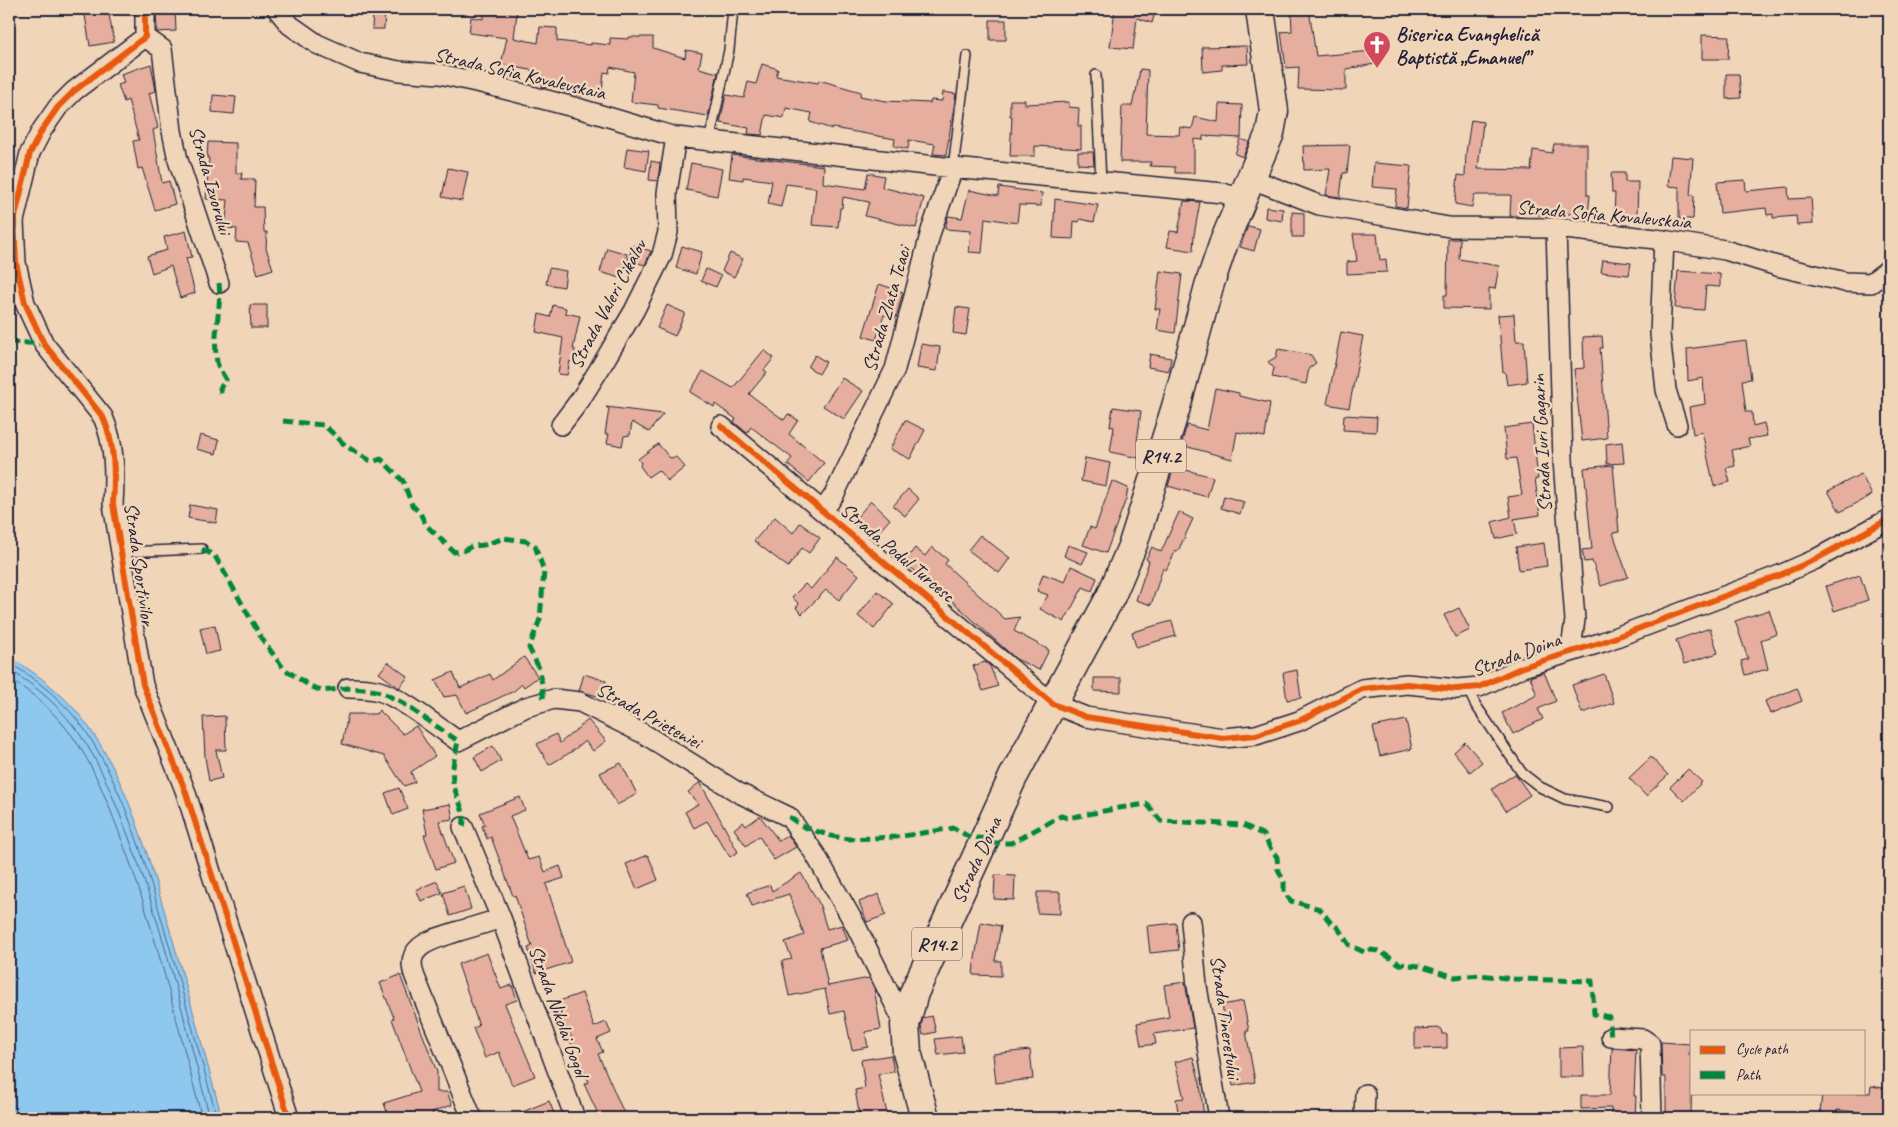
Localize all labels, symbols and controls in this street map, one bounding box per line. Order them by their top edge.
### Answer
place label: Biserica Evanghelică Baptistă „Emanuel” [1396,22,1541,70]
church icon: Biserica Evanghelică Baptistă „Emanuel” [1362,30,1392,69]
street label: Strada Sofia Kovalevskaia [432,42,609,106]
street label: Strada Izvorului [183,123,238,239]
street label: Strada Sofia Kovalevskaia [1516,194,1693,235]
street label: Strada Valeri Cikalov [563,234,653,373]
street label: Strada Zlata Tcaci [857,242,917,375]
street label: Strada Iuri Gagarin [1525,373,1558,512]
road number: R14.2 [1136,440,1186,472]
street label: Strada Podul Turcesc [835,497,961,608]
street label: Strada Sportivilor [119,501,161,629]
street label: Strada Doina [1468,626,1566,682]
street label: Strada Prieteniei [592,676,708,756]
street label: Strada Doina [946,811,1008,908]
road number: R14.2 [912,928,962,961]
street label: Strada Nikolai Gogol [523,942,595,1084]
street label: Strada Tineretului [1204,954,1247,1082]
legend [1690,1030,1866,1094]
text: Cycle path [1736,1040,1788,1059]
text: Path [1736,1066,1762,1085]

